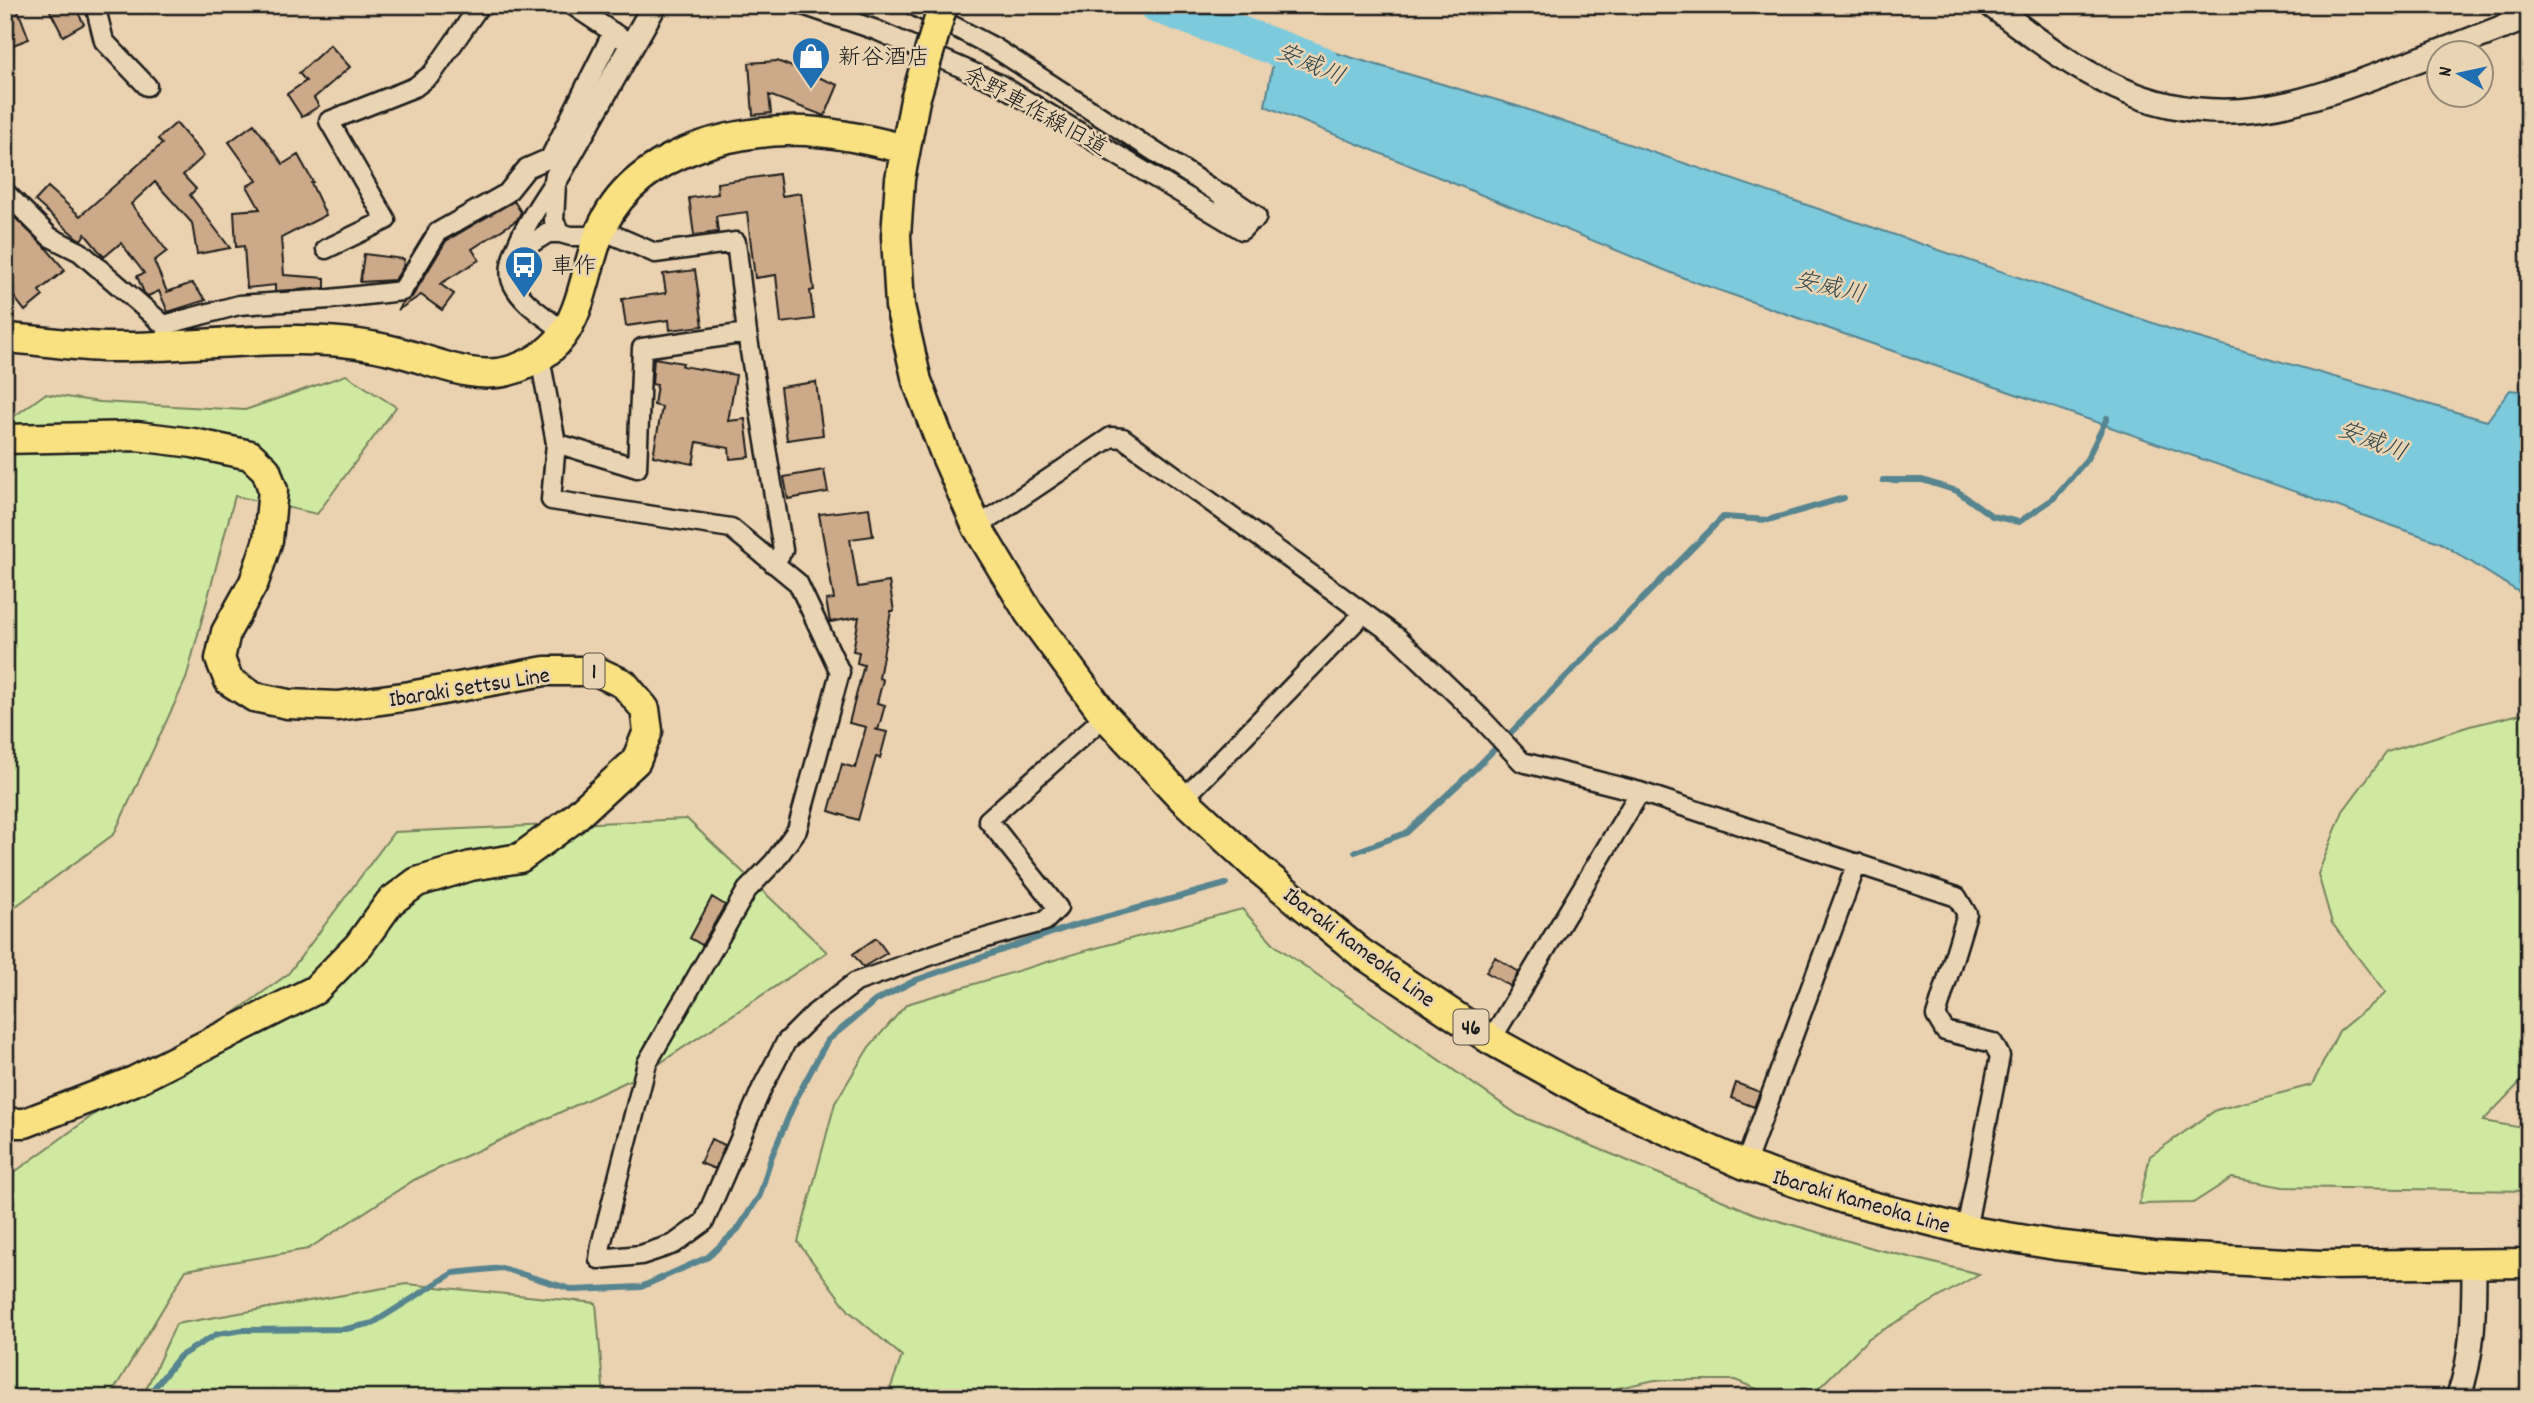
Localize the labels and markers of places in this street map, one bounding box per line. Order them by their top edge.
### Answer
shop icon: 新谷酒店 [790,35,832,90]
place label: 新谷酒店 [838,43,930,76]
bus stop icon: 車作 [503,244,545,299]
place label: 車作 [551,252,597,285]

